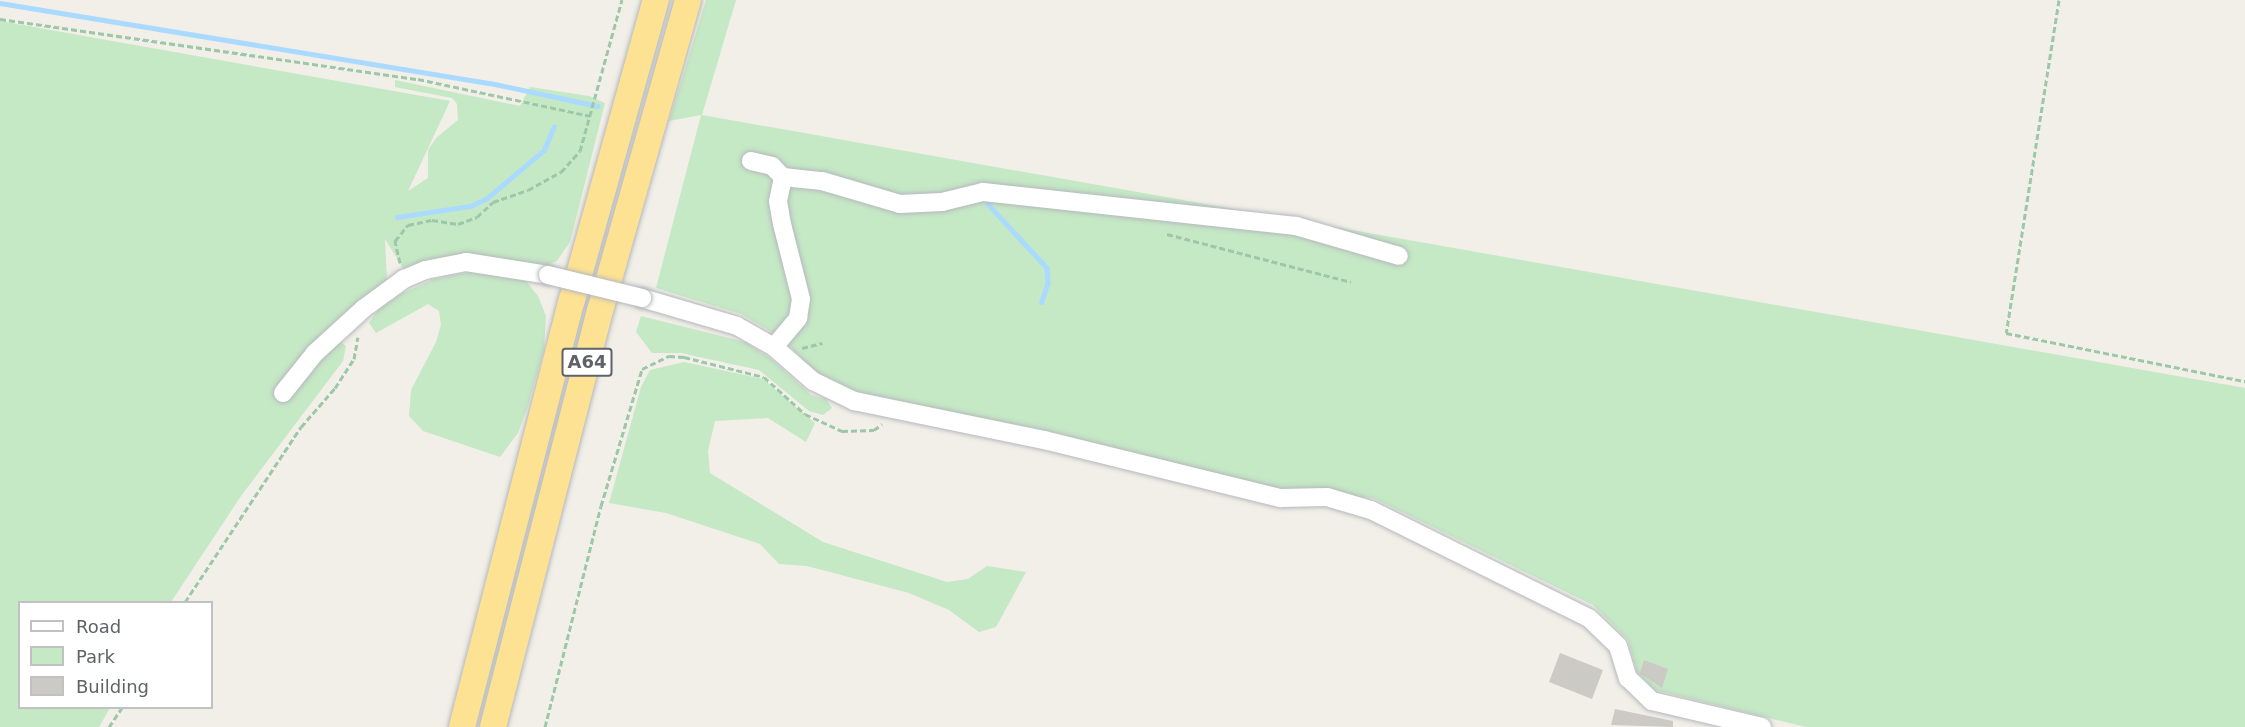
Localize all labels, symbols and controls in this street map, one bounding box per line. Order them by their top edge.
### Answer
road number: A64 [562,347,612,377]
legend [18,601,213,709]
text: Road [76,616,121,637]
text: Park [76,646,115,667]
text: Building [76,676,149,697]

